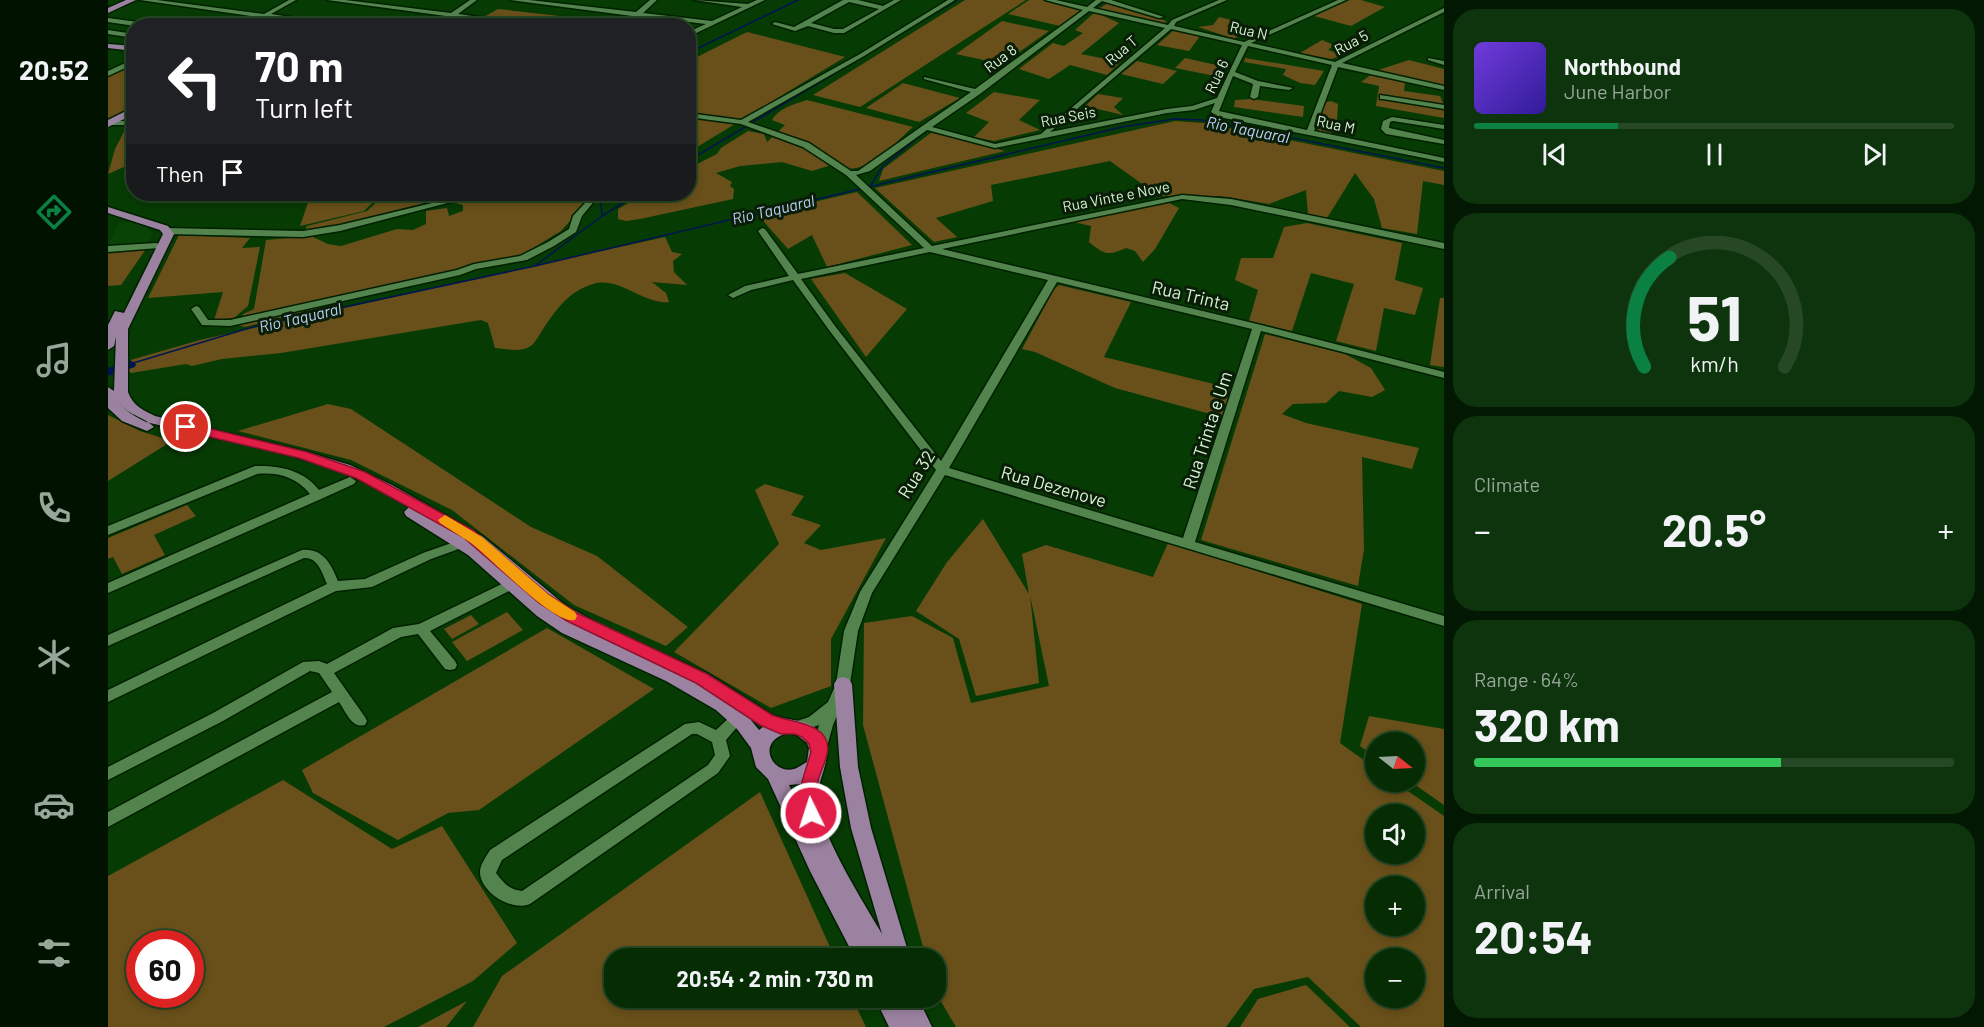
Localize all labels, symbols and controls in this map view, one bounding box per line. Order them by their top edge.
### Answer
street label: Rua N [1228,17,1270,43]
street label: Rua 5 [1331,26,1371,58]
street label: Rua T [1101,31,1141,69]
text: 70 m [255,40,343,90]
street label: Rua 8 [980,40,1020,76]
icon: left [156,42,234,120]
text: 20:52 [19,53,89,85]
text: Northbound [1564,53,1681,79]
street label: Rua 6 [1200,56,1232,96]
text: June Harbor [1564,79,1671,103]
text: Turn left [255,91,353,123]
street label: Rua Seis [1039,102,1097,130]
street label: Rua M [1315,111,1357,137]
water label: Rio Taquaral [1205,112,1292,146]
icon: previous [1538,138,1571,171]
icon: pause [1698,138,1731,171]
icon: next [1858,138,1891,171]
icon: arrive [216,156,249,189]
text: Then [156,160,204,186]
street label: Rua Vinte e Nove [1061,177,1171,215]
water label: Rio Taquaral [730,190,817,228]
icon: directions [33,191,75,233]
street label: Rua Trinta [1150,275,1232,315]
text: 51 [1686,279,1742,353]
water label: Rio Taquaral [257,298,344,336]
icon: music [33,339,75,381]
text: km/h [1690,351,1738,376]
street label: Rua Trinta e Um [1178,368,1236,492]
pin [160,401,211,452]
icon: arrive [169,410,202,443]
street label: Rua 32 [893,446,939,502]
street label: Rua Dezenove [999,460,1109,512]
text: Climate [1474,472,1540,496]
icon: phone [33,487,75,529]
text: 20.5° [1662,502,1766,556]
text: − [1474,510,1491,550]
text: + [1938,510,1954,550]
icon: climate [33,636,75,678]
text: Range · 64% [1474,667,1579,691]
text: 320 km [1474,697,1620,751]
north arrow [1365,732,1425,792]
map controls [1365,732,1425,1008]
position arrow [779,781,843,845]
icon: car [33,784,75,826]
button: sound [1365,804,1425,864]
button: + [1365,876,1425,936]
text: Arrival [1474,879,1530,903]
text: 20:54 [1474,909,1593,963]
speed limit sign: 60 [126,930,204,1008]
icon: filters [33,932,75,974]
button: − [1365,948,1425,1008]
text: 20:54 · 2 min · 730 m [677,965,873,991]

